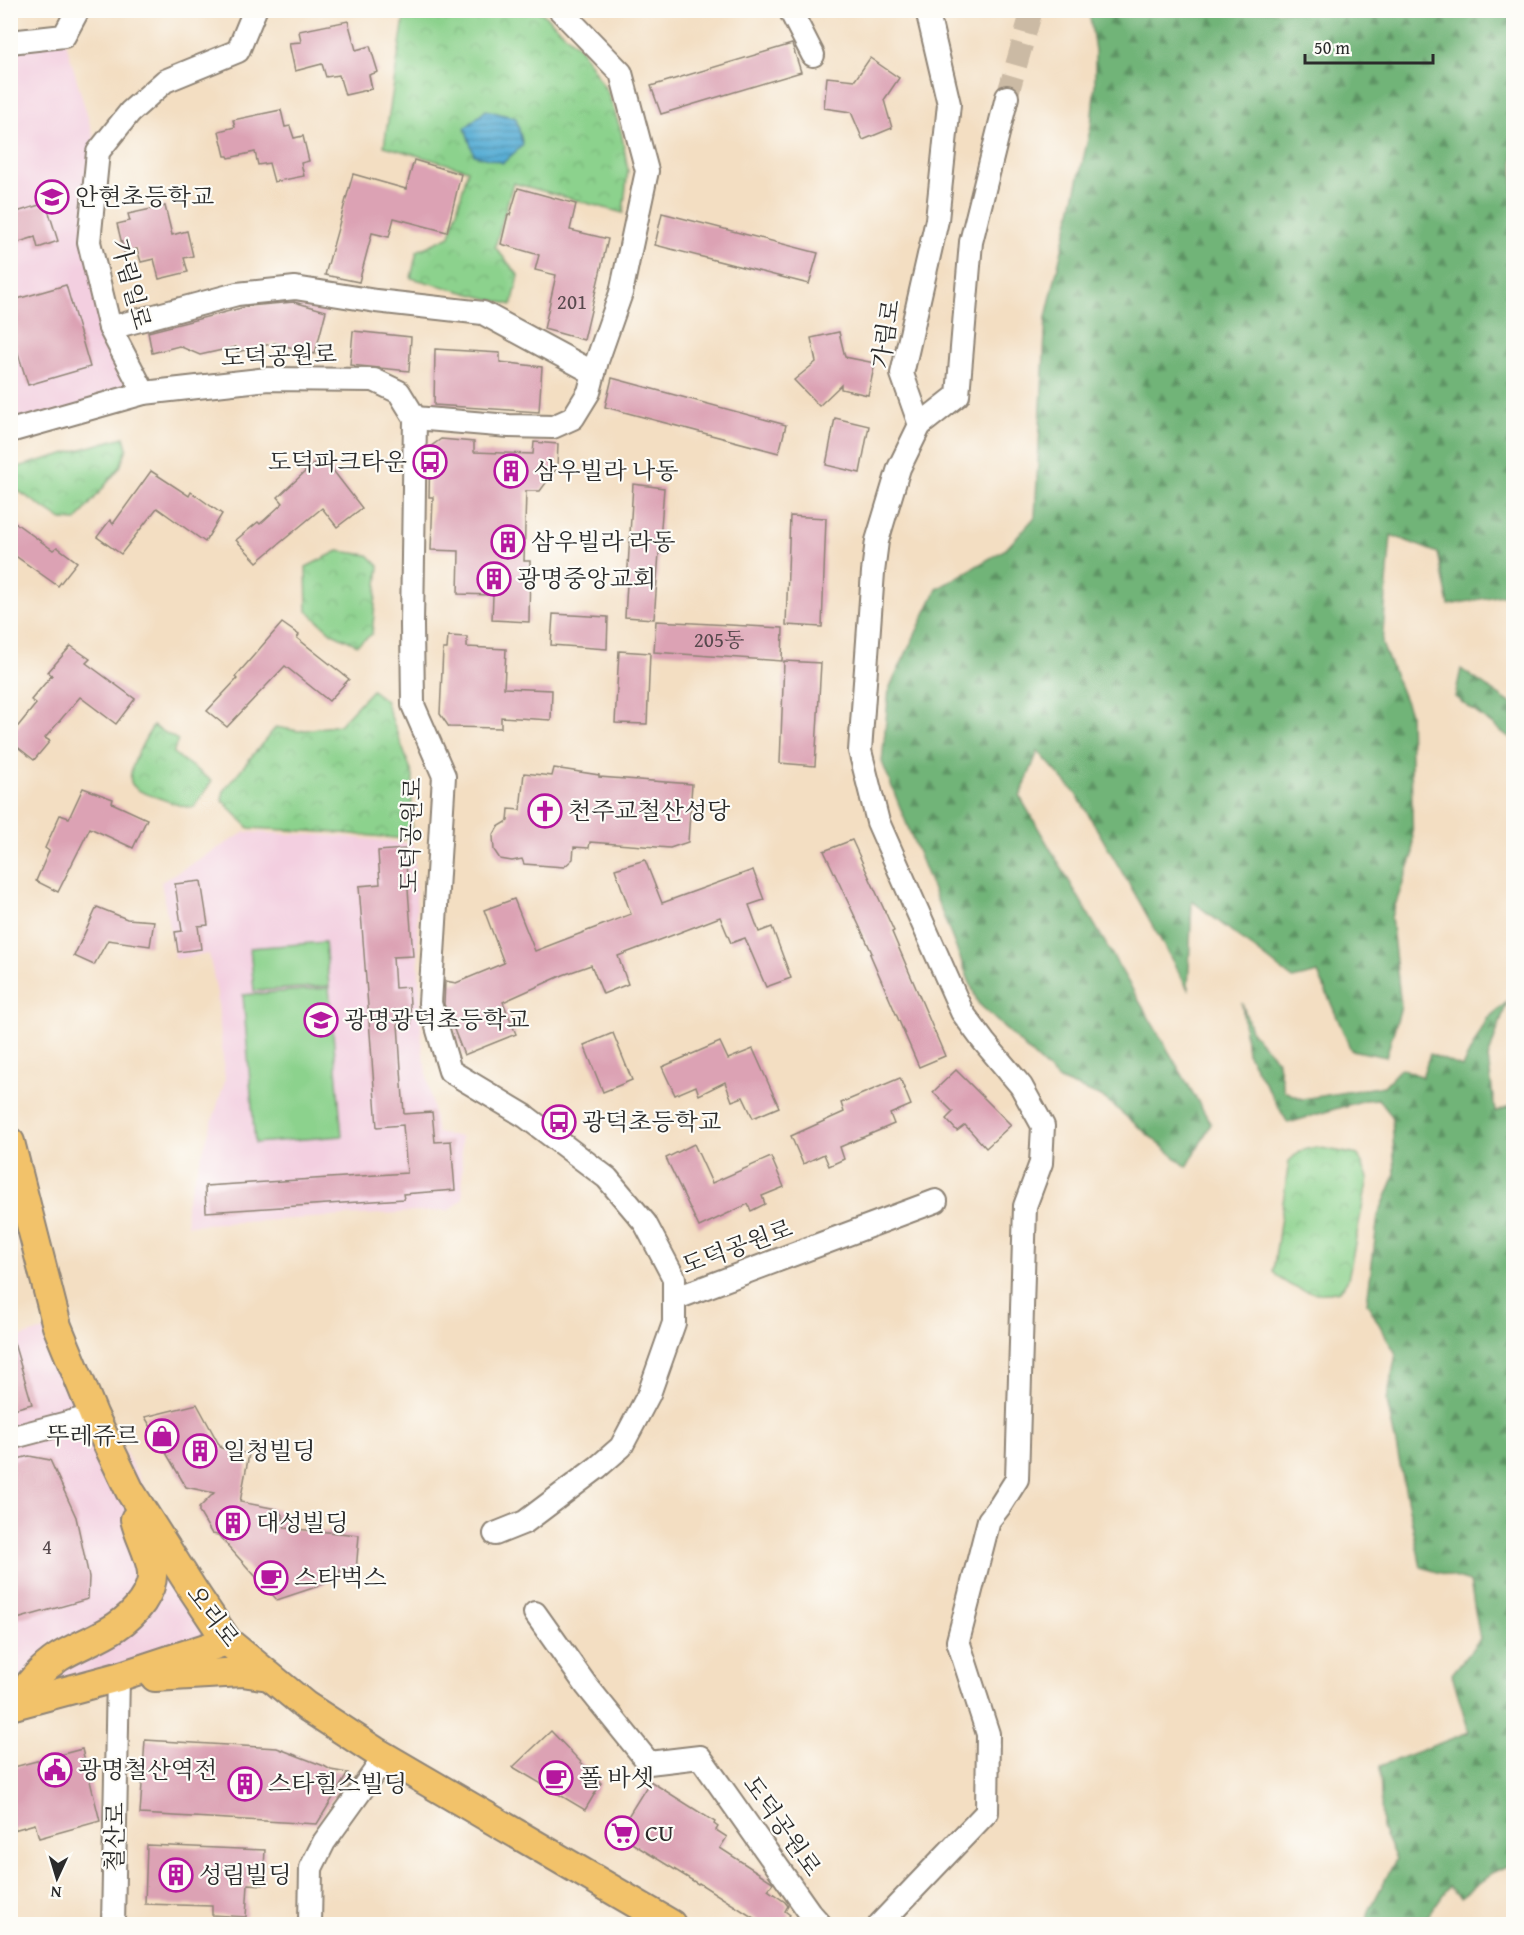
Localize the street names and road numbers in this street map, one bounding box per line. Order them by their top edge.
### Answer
street label: 가림일로 [103,235,160,333]
street label: 가림로 [863,297,908,371]
street label: 도덕공원로 [220,336,338,375]
street label: 도덕공원로 [391,776,430,894]
street label: 도덕공원로 [676,1210,797,1283]
street label: 오리로 [178,1577,248,1654]
street label: 도덕공원로 [735,1768,830,1883]
street label: 철산로 [96,1802,133,1872]

